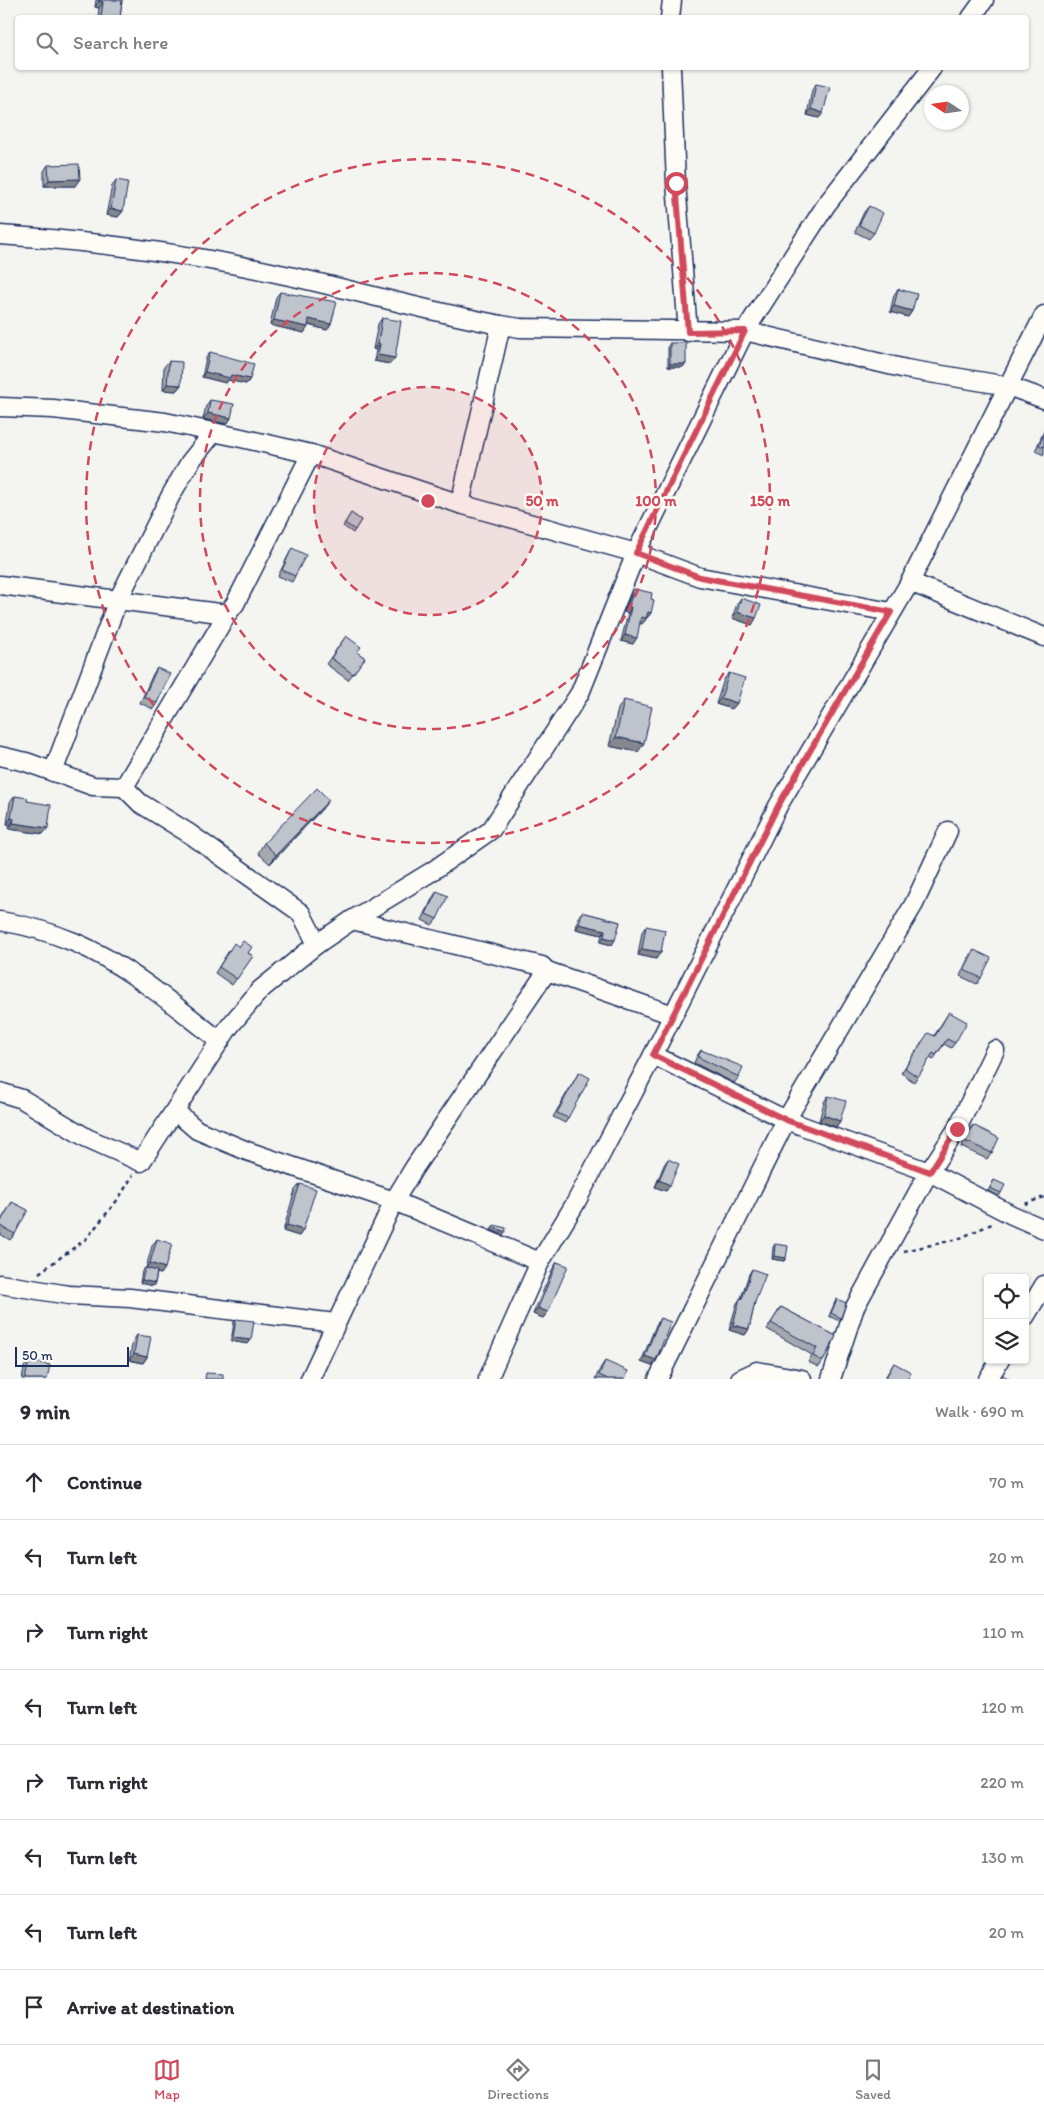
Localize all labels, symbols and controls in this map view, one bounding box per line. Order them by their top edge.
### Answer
search box [15,15,1029,70]
icon: search [33,29,61,57]
text: Search here [73,31,168,54]
north arrow [924,85,969,130]
route start [665,172,688,195]
centre of rings [419,492,437,510]
text: 50 m [525,492,559,510]
text: 100 m [635,492,677,510]
text: 150 m [750,492,790,510]
route end [946,1118,969,1141]
map controls [984,1274,1029,1364]
button: locate [984,1274,1029,1319]
button: layers [984,1319,1029,1364]
scale bar [15,1344,129,1367]
text: 50 m [22,1347,53,1364]
text: 9 min [20,1399,70,1424]
text: Walk · 690 m [935,1402,1024,1421]
icon: ahead [20,1468,48,1496]
text: Continue [67,1471,142,1494]
text: 70 m [989,1473,1024,1492]
icon: left [20,1543,48,1571]
text: Turn left [67,1546,137,1569]
text: 20 m [989,1548,1024,1567]
icon: right [20,1618,48,1646]
text: Turn right [67,1621,148,1644]
text: 110 m [982,1623,1024,1642]
icon: left [20,1693,48,1721]
text: Turn left [67,1696,137,1719]
text: 120 m [981,1698,1024,1717]
icon: right [20,1768,48,1796]
text: Turn right [67,1771,148,1794]
text: 220 m [980,1773,1024,1792]
icon: left [20,1843,48,1871]
text: Turn left [67,1846,137,1869]
text: 130 m [981,1848,1024,1867]
icon: left [20,1918,48,1946]
text: Turn left [67,1921,137,1944]
text: 20 m [989,1923,1024,1942]
icon: arrive [20,1993,48,2021]
text: Arrive at destination [67,1996,234,2019]
tab: Map [153,2056,181,2103]
tab: Directions [487,2056,549,2103]
tab: Saved [855,2056,891,2103]

